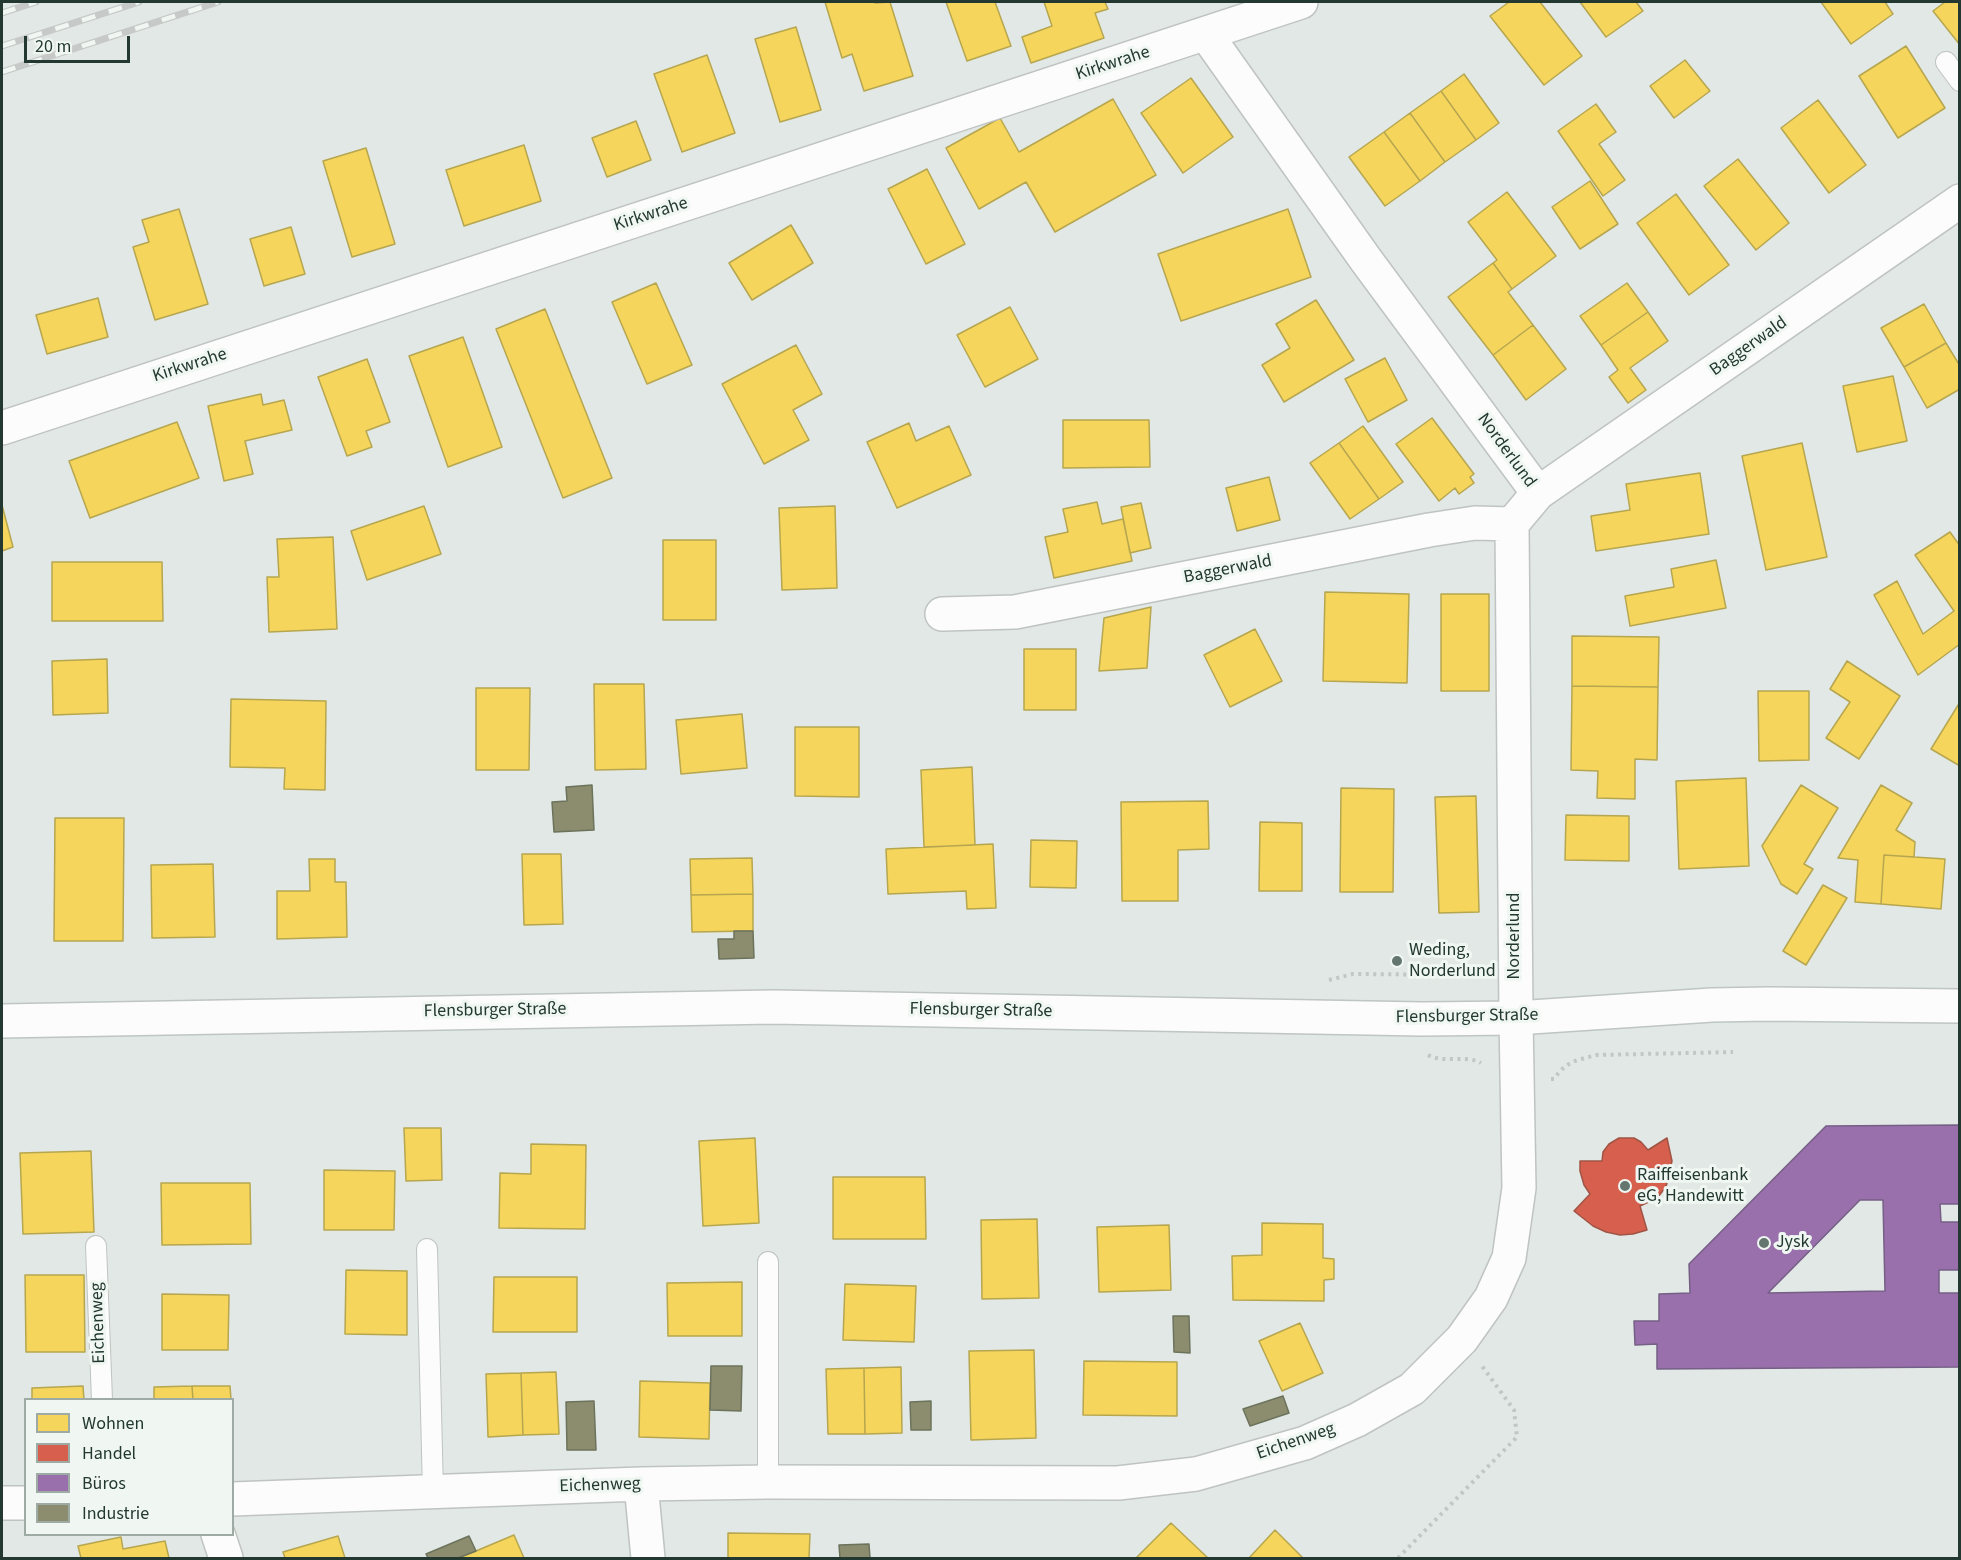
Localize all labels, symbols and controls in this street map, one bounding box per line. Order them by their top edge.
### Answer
scale bar [27,24,134,62]
text: 20 m [35,34,71,59]
street label: Kirkwrahe [1073,42,1153,86]
street label: Kirkwrahe [611,193,691,237]
street label: Baggerwald [1706,312,1792,382]
street label: Kirkwrahe [150,344,230,388]
street label: Norderlund [1472,410,1540,492]
street label: Baggerwald [1182,551,1274,589]
street label: Norderlund [1504,893,1526,979]
place label: Weding, Norderlund [1409,940,1496,982]
marker: Weding, Norderlund [1390,954,1404,968]
street label: Flensburger Straße [423,999,567,1023]
street label: Flensburger Straße [909,999,1053,1023]
street label: Flensburger Straße [1395,1005,1539,1029]
place label: Raiffeisenbank eG, Handewitt [1637,1165,1748,1208]
marker: Raiffeisenbank eG, Handewitt [1618,1179,1632,1193]
place label: Jysk [1776,1232,1809,1254]
marker: Jysk [1757,1236,1771,1250]
street label: Eichenweg [87,1282,111,1364]
legend [24,1398,234,1536]
text: Wohnen [82,1411,144,1436]
street label: Eichenweg [1254,1419,1338,1465]
text: Handel [82,1441,136,1466]
text: Büros [82,1471,126,1496]
street label: Eichenweg [559,1474,641,1498]
text: Industrie [82,1501,149,1526]

